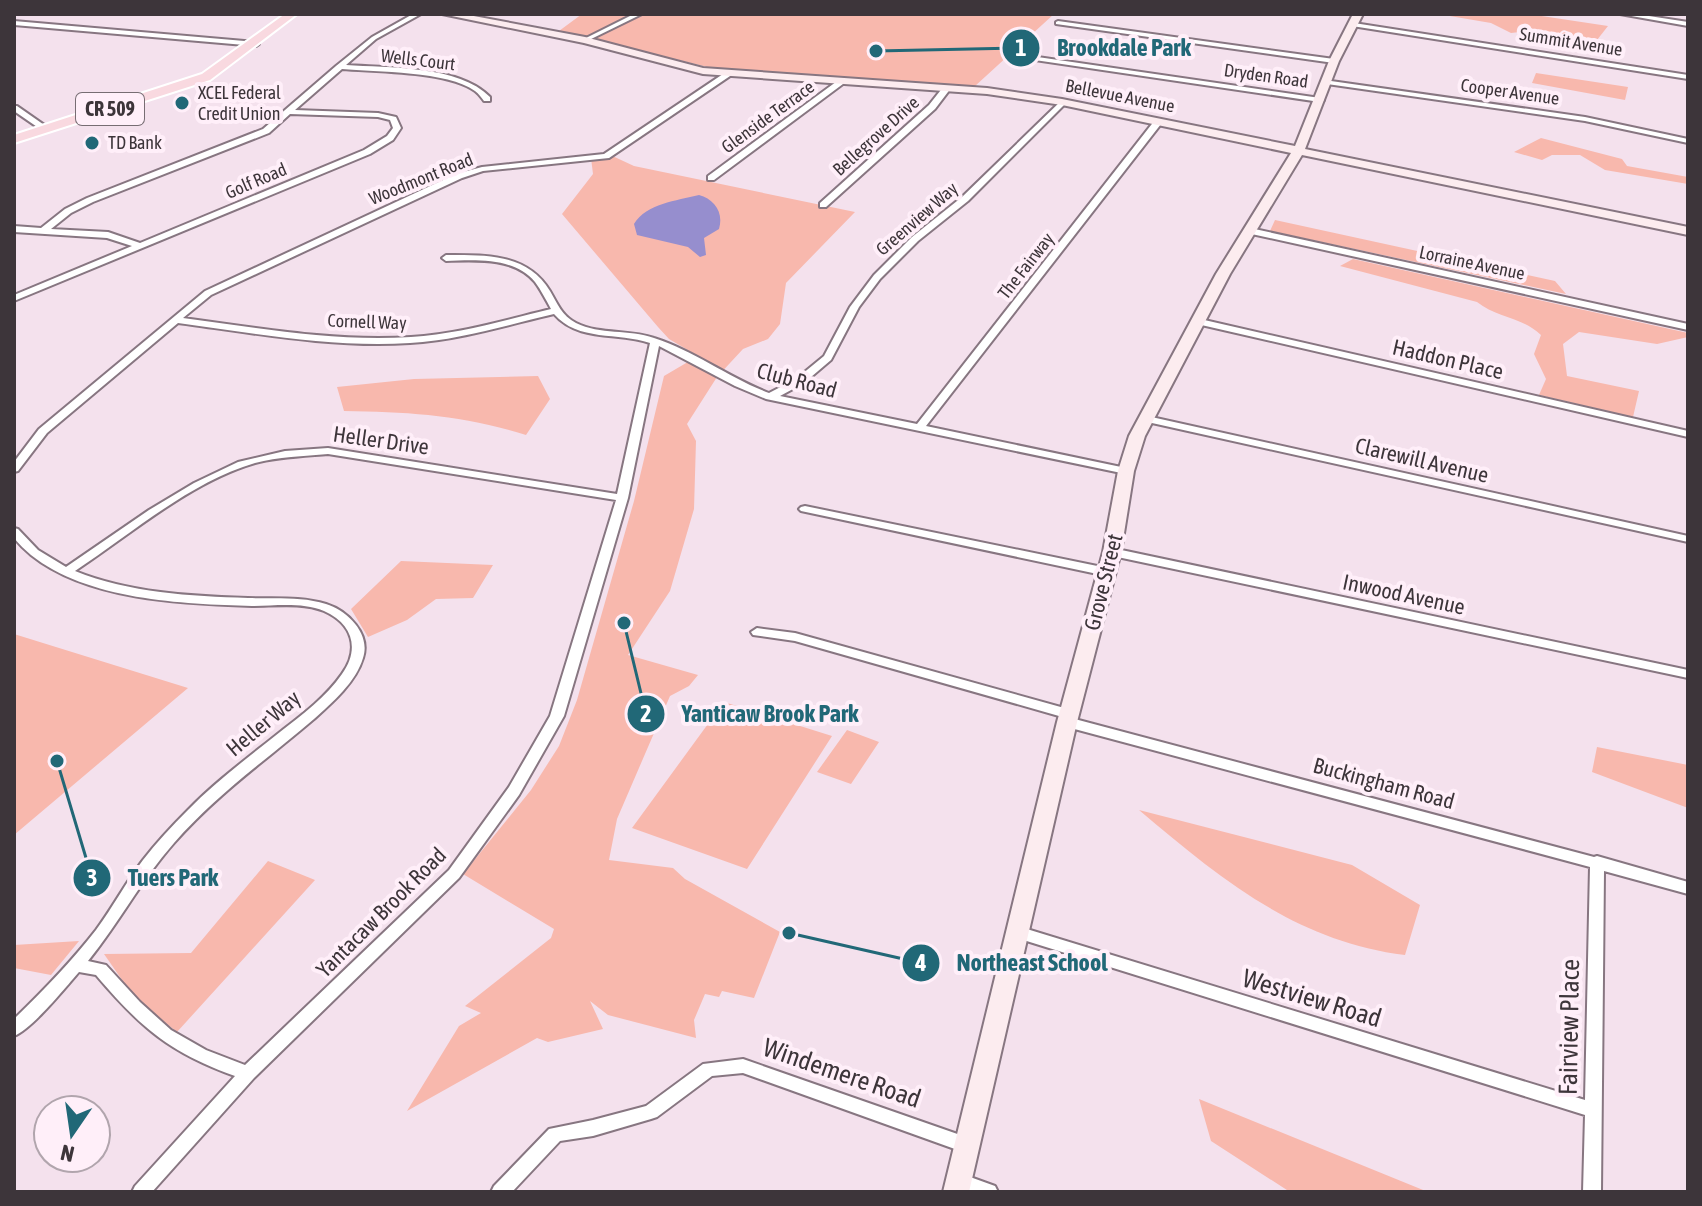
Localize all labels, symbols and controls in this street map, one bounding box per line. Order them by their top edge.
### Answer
street label: Summit Avenue [1518,23,1624,60]
callout: Brookdale Park [1001,24,1207,72]
text: 1 [1015,34,1027,61]
text: Brookdale Park [1057,34,1191,61]
street label: Wells Court [380,45,456,74]
street label: Dryden Road [1223,59,1310,92]
street label: Cooper Avenue [1459,74,1561,109]
street label: Bellevue Avenue [1064,75,1176,116]
street label: Glenside Terrace [717,76,818,157]
place label: XCEL Federal Credit Union [198,82,281,124]
street label: Bellegrove Drive [828,92,923,180]
road number: CR 509 [76,93,144,125]
marker: XCEL Federal Credit Union [173,94,191,112]
place label: TD Bank [108,132,162,153]
marker: TD Bank [83,134,101,152]
street label: Woodmont Road [366,148,476,209]
street label: Golf Road [222,158,290,203]
street label: Greenview Way [872,178,962,260]
street label: The Fairway [993,229,1058,303]
street label: Lorraine Avenue [1417,241,1527,284]
street label: Cornell Way [327,310,407,333]
street label: Haddon Place [1390,334,1506,384]
street label: Club Road [754,357,840,403]
street label: Heller Drive [331,420,431,460]
street label: Clarewill Avenue [1353,432,1491,488]
street label: Grove Street [1078,531,1128,633]
street label: Inwood Avenue [1341,568,1467,620]
street label: Heller Way [221,685,305,761]
callout: Yanticaw Brook Park [626,690,875,738]
text: 2 [640,700,652,727]
text: Yanticaw Brook Park [680,700,859,727]
street label: Buckingham Road [1311,752,1457,814]
street label: Yantacaw Brook Road [311,842,451,982]
callout: Tuers Park [72,854,235,902]
text: 3 [86,864,98,891]
text: Tuers Park [128,864,219,891]
callout: Northeast School [901,939,1124,987]
text: 4 [914,949,927,976]
text: Northeast School [956,949,1108,976]
street label: Fairview Place [1553,959,1585,1095]
street label: Westview Road [1239,963,1385,1033]
street label: Windemere Road [759,1032,925,1114]
north arrow [32,1094,112,1174]
text: N [58,1139,77,1168]

